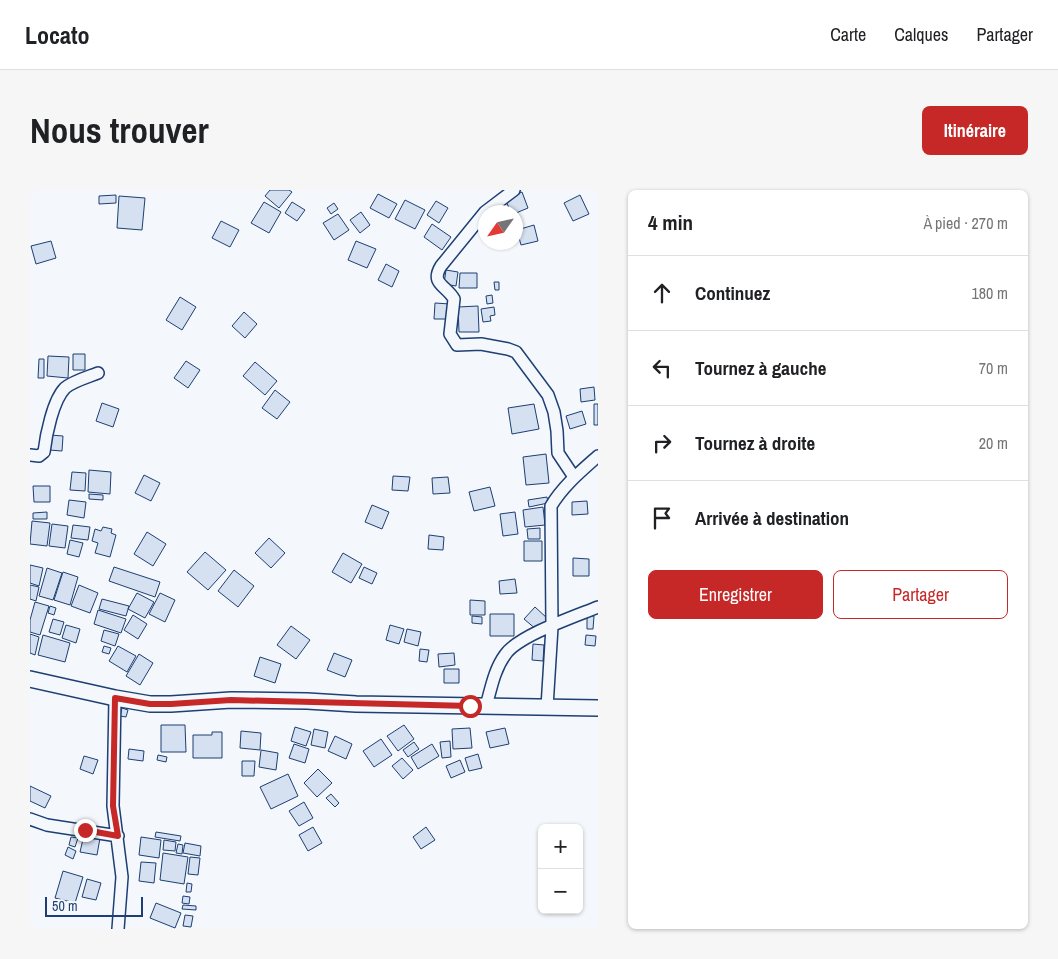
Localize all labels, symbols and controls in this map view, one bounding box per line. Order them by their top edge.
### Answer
text: Locato [25,19,90,51]
text: Carte [830,22,866,47]
text: Calques [894,22,948,47]
text: Partager [976,22,1033,47]
button: Itinéraire [922,106,1028,155]
text: Nous trouver [30,107,209,154]
north arrow [478,205,523,250]
text: 4 min [648,208,693,237]
text: À pied · 270 m [923,212,1008,234]
icon: ahead [648,279,676,307]
text: Continuez [695,280,770,306]
text: 180 m [972,282,1008,304]
icon: left [648,354,676,382]
text: Tournez à gauche [695,355,826,381]
text: 70 m [979,357,1008,379]
icon: right [648,429,676,457]
text: Tournez à droite [695,430,815,456]
text: 20 m [979,432,1008,454]
icon: arrive [648,504,676,532]
text: Arrivée à destination [695,505,849,531]
button: Enregistrer [648,570,823,619]
button: Partager [833,570,1008,619]
route start [459,695,482,718]
route end [74,819,97,842]
map controls [538,824,583,914]
button: + [538,824,583,869]
button: − [538,869,583,914]
scale bar [45,894,142,917]
text: 50 m [52,897,78,915]

